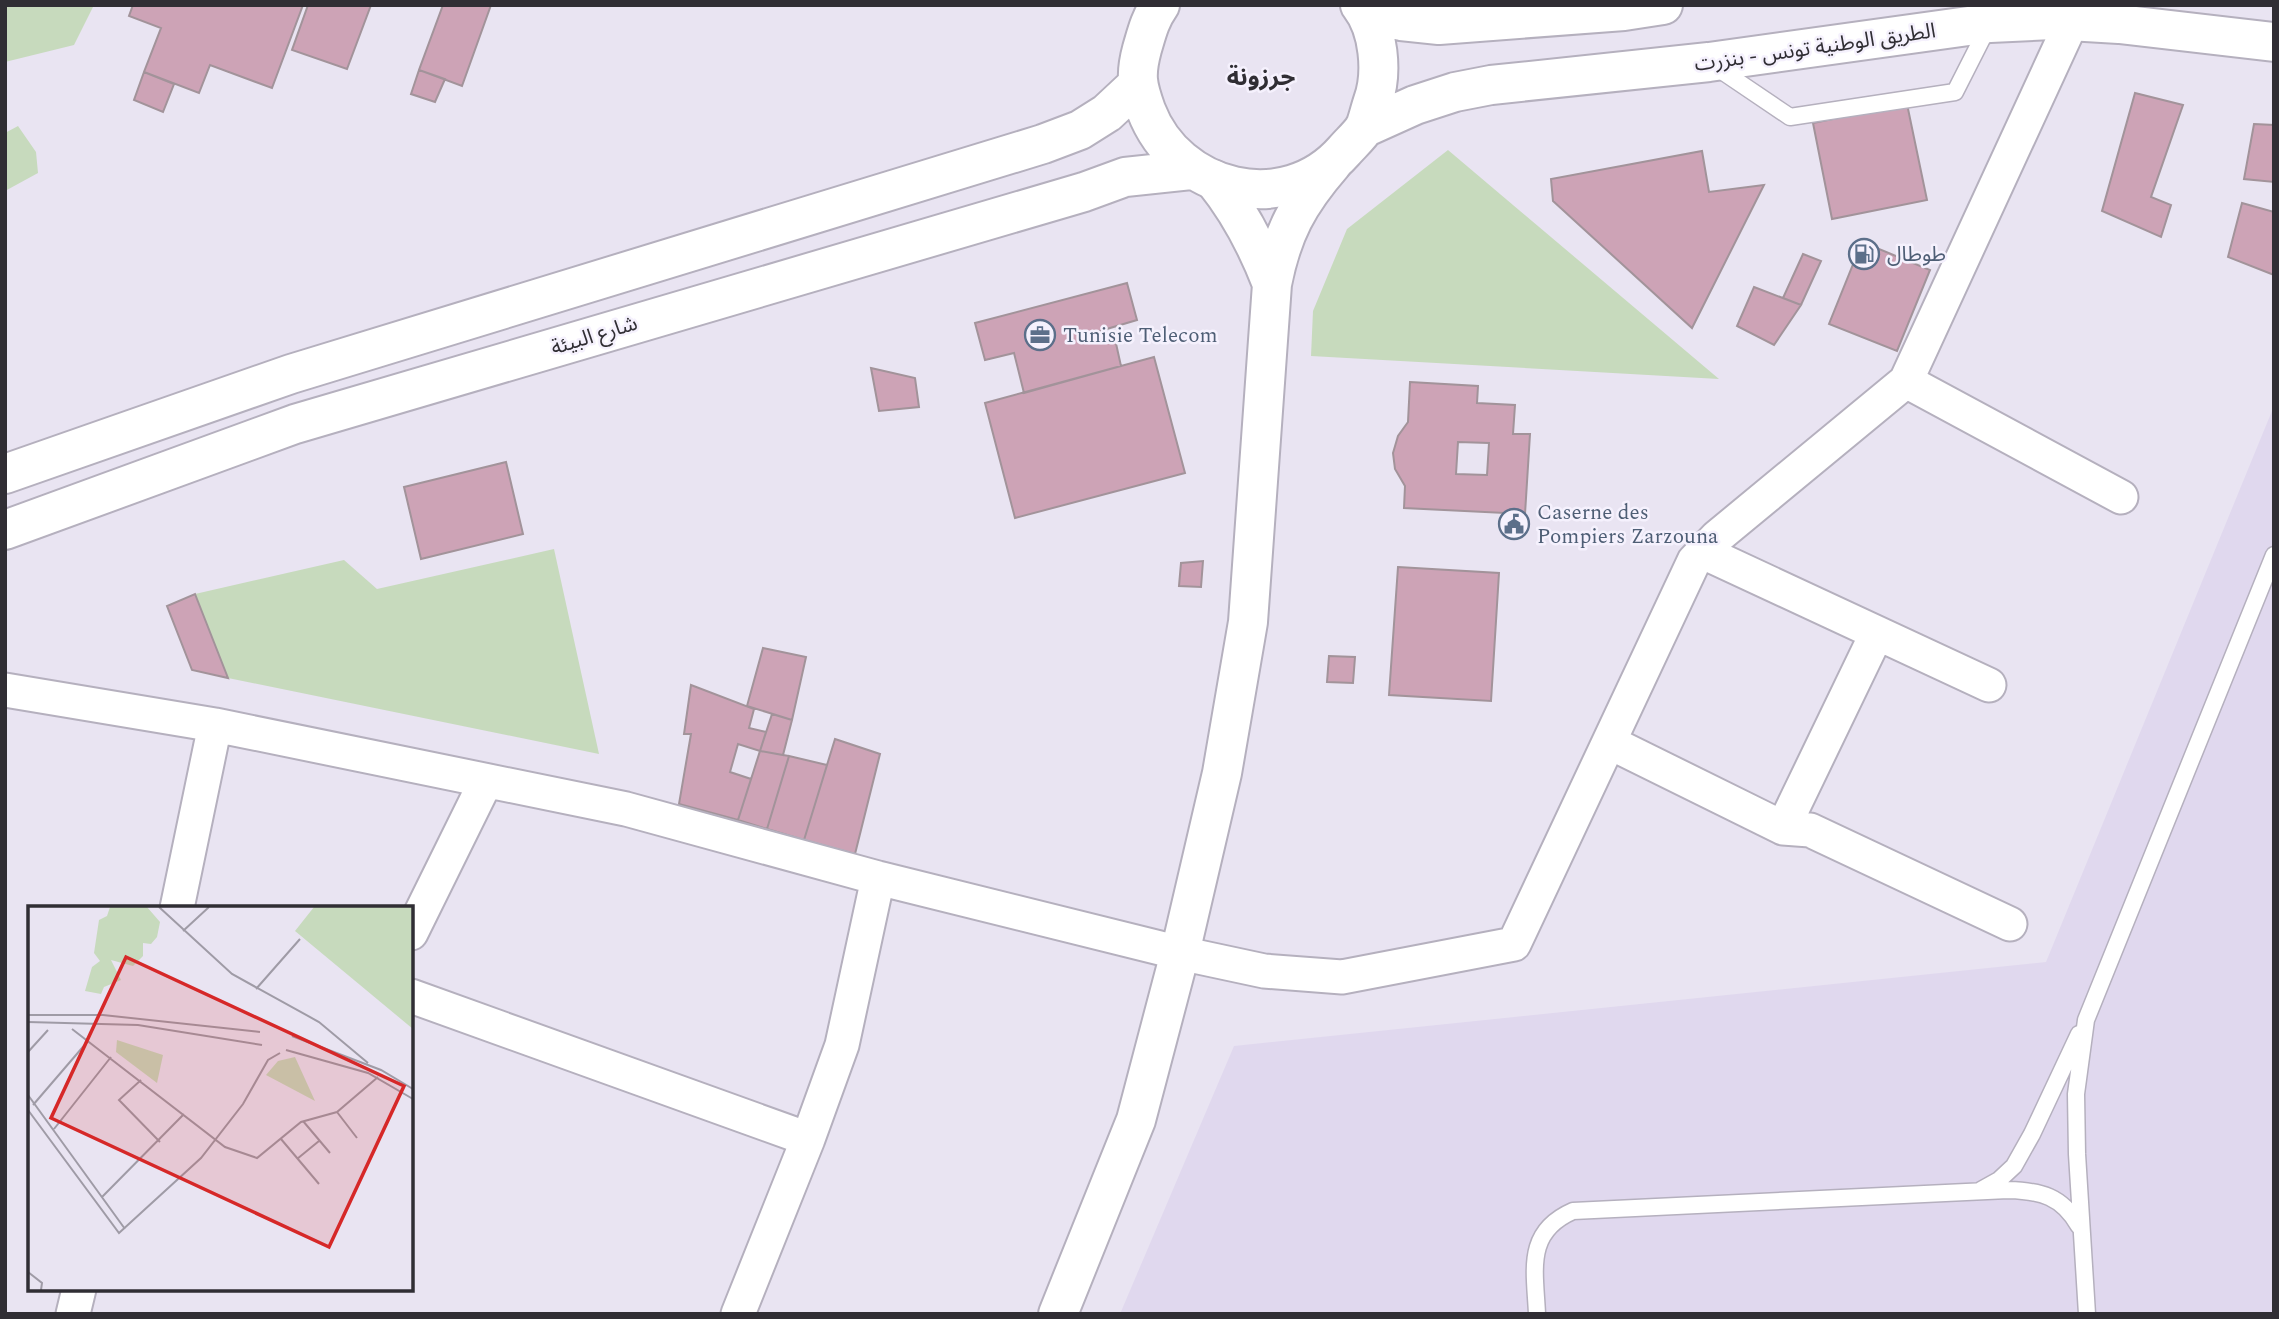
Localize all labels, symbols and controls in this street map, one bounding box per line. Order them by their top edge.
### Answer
street label: الطريق الوطنية تونس - بنزرت [1692,15,1938,81]
district label: جرزونة [1227,60,1295,96]
fuel station icon: طوطال [1847,237,1881,271]
place label: طوطال [1887,239,1946,271]
street label: شارع البيئة [547,308,642,364]
office icon: Tunisie Telecom [1023,318,1057,352]
place label: Tunisie Telecom [1063,320,1218,352]
place label: Caserne des Pompiers Zarzouna [1537,497,1719,553]
public building icon: Caserne des Pompiers Zarzouna [1497,507,1531,541]
inset map [28,906,413,1291]

